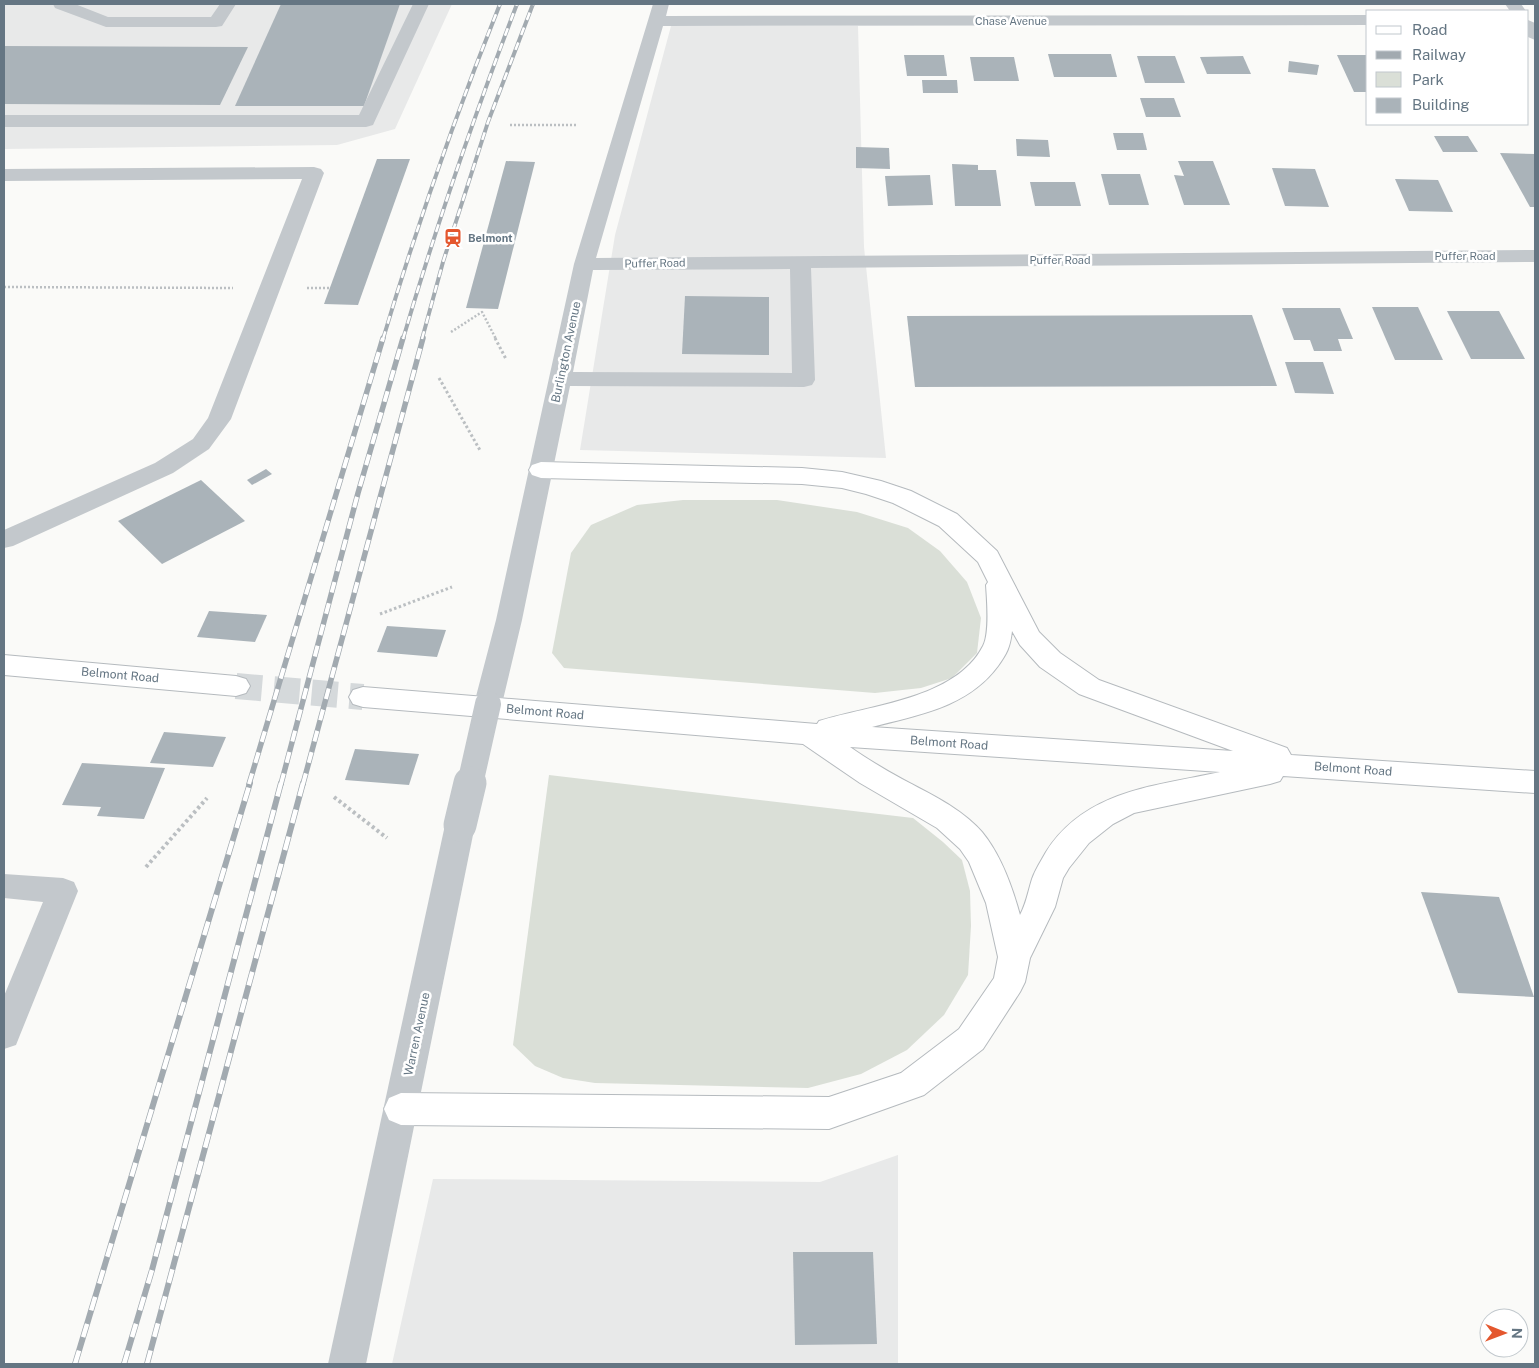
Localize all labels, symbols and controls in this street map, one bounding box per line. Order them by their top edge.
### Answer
legend [1366,10,1529,125]
street label: Chase Avenue [975,15,1047,27]
text: Road [1412,21,1448,38]
text: Railway [1412,46,1466,63]
text: Park [1412,71,1444,88]
text: Building [1412,96,1470,113]
station icon: Belmont [442,227,464,249]
place label: Belmont [468,232,513,244]
street label: Puffer Road [1435,250,1495,262]
street label: Puffer Road [1030,254,1090,266]
street label: Puffer Road [624,256,686,270]
street label: Burlington Avenue [548,300,584,404]
street label: Belmont Road [80,665,160,685]
street label: Belmont Road [505,702,585,722]
street label: Belmont Road [909,733,989,753]
street label: Belmont Road [1313,759,1393,779]
street label: Warren Avenue [401,991,433,1077]
north arrow [1479,1308,1529,1358]
text: N [1509,1328,1525,1339]

